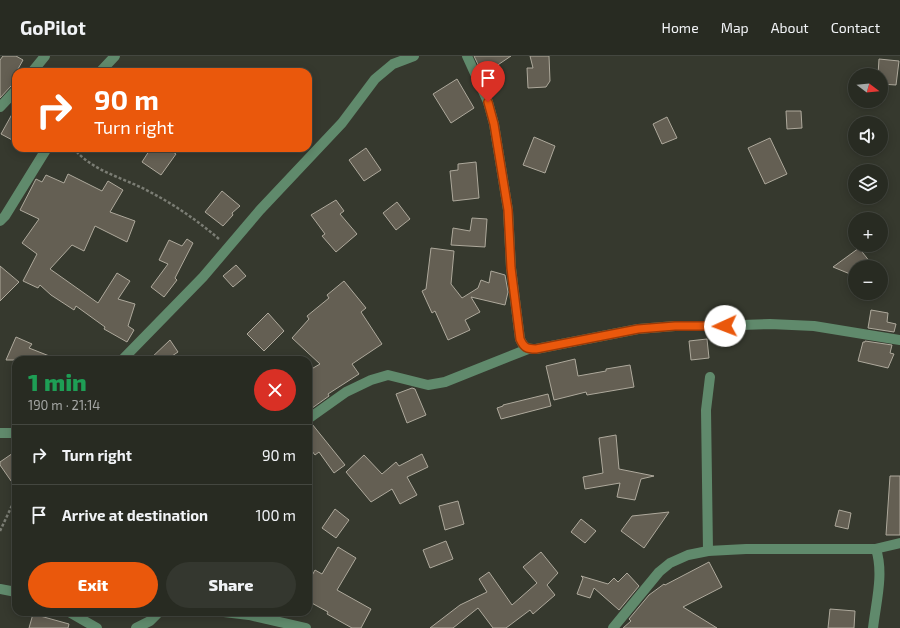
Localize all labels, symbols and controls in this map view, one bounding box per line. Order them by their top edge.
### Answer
text: GoPilot [20,16,86,39]
text: Home [662,19,699,36]
text: Map [721,19,749,36]
text: About [771,19,809,36]
text: Contact [831,19,880,36]
pin [471,61,505,102]
icon: arrive [477,67,499,89]
north arrow [848,68,888,108]
map controls [848,68,888,300]
text: 90 m [94,82,159,116]
icon: right [28,84,80,136]
text: Turn right [94,116,174,138]
button: sound [848,116,888,156]
button: layers [848,164,888,204]
button: + [848,212,888,252]
button: − [848,260,888,300]
position arrow [704,305,746,347]
text: 1 min [28,367,87,396]
button: close [254,369,296,411]
text: 190 m · 21:14 [28,397,100,413]
icon: right [28,444,50,466]
text: Turn right [62,446,132,464]
text: 90 m [262,446,296,464]
icon: arrive [28,504,50,526]
text: Arrive at destination [62,506,208,524]
text: 100 m [255,506,296,524]
button: Exit [28,562,158,608]
button: Share [166,562,296,608]

